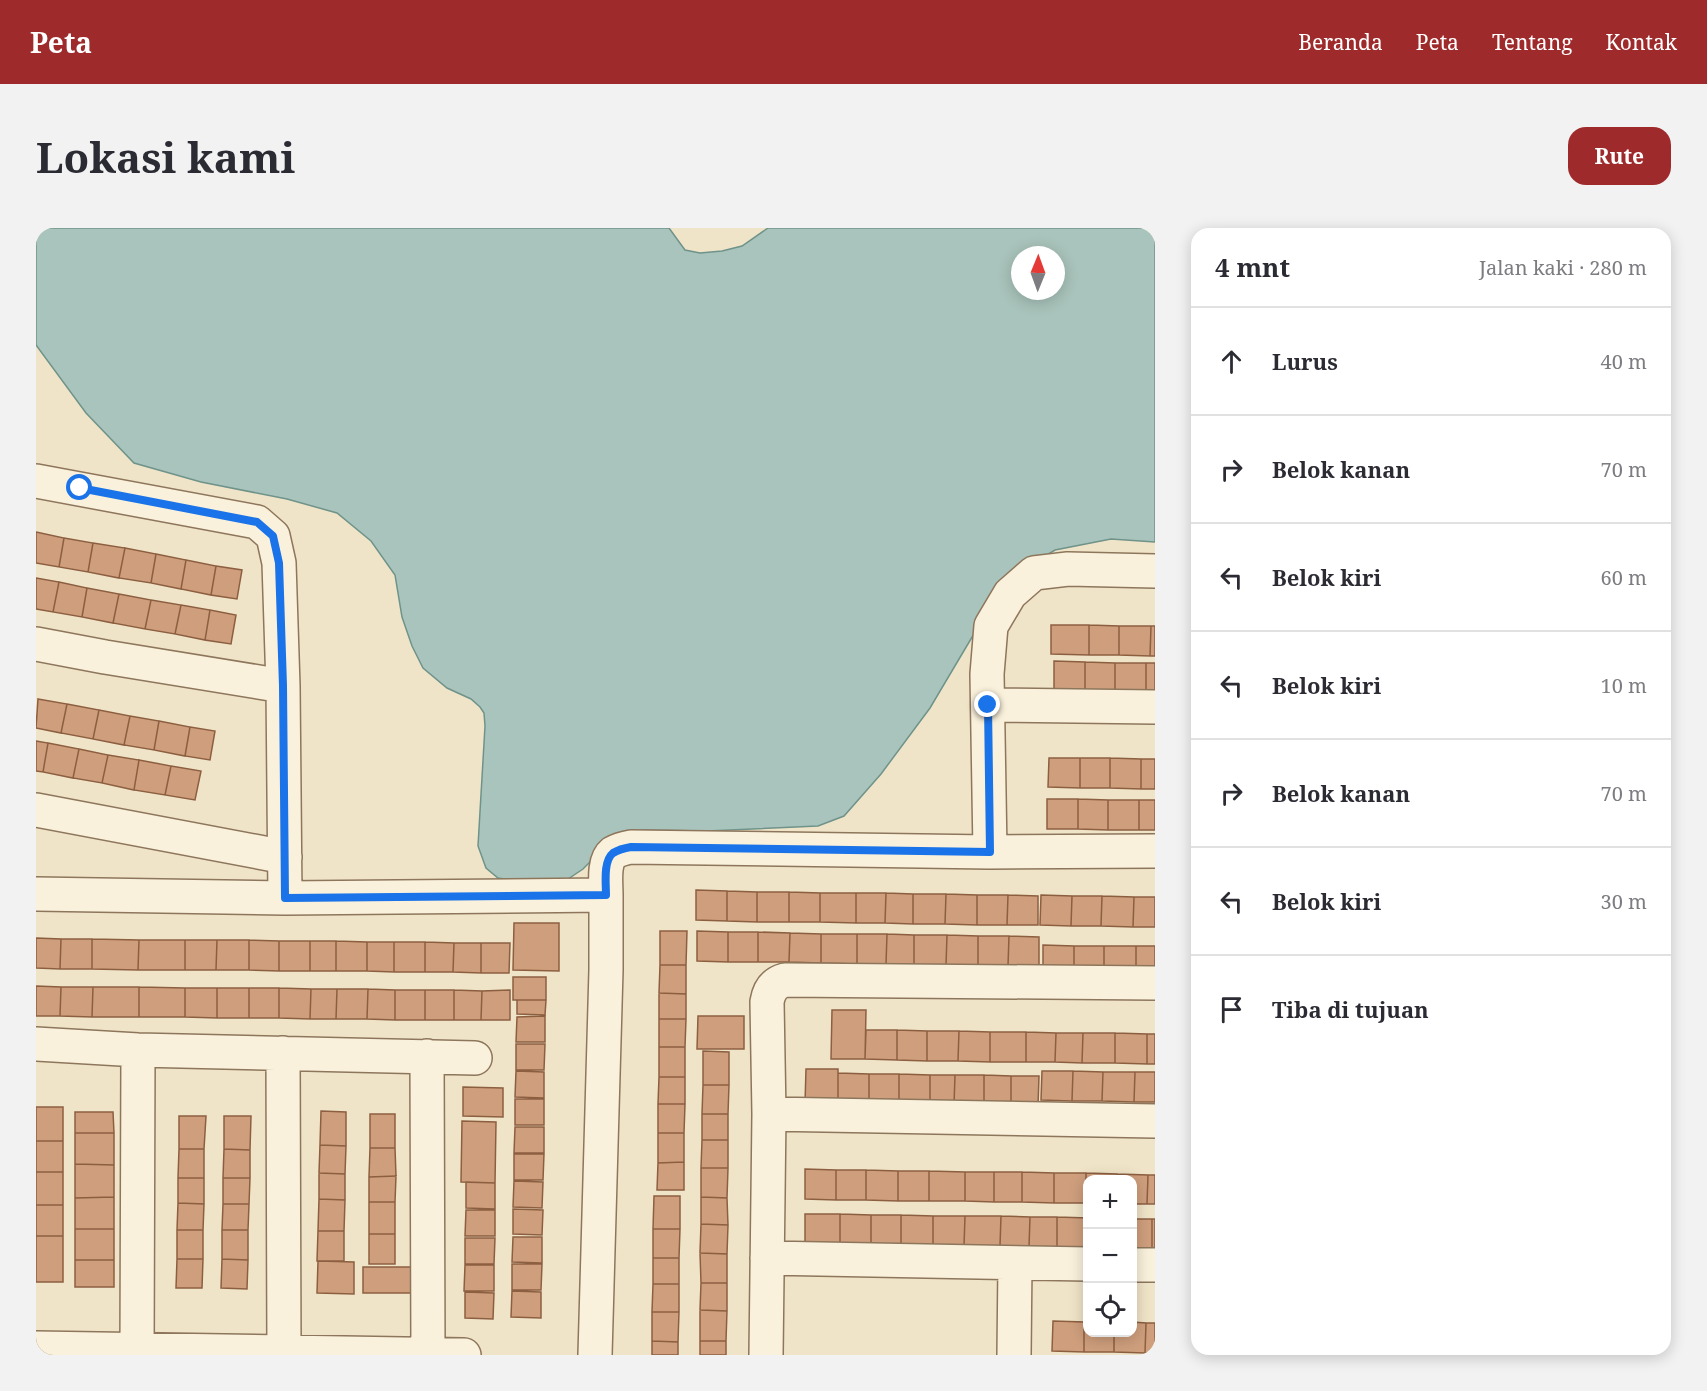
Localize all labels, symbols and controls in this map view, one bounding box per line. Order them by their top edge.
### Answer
text: Peta [30,23,92,61]
text: Beranda [1298,28,1383,56]
text: Peta [1416,28,1459,56]
text: Tentang [1492,28,1573,56]
text: Kontak [1606,28,1677,56]
button: Rute [1568,127,1671,185]
text: Lokasi kami [36,128,295,185]
north arrow [1011,246,1065,300]
text: 4 mnt [1215,249,1290,285]
text: Jalan kaki · 280 m [1479,254,1647,281]
icon: ahead [1215,345,1248,378]
text: Lurus [1272,346,1338,376]
text: 40 m [1601,348,1647,375]
icon: right [1215,453,1248,486]
text: Belok kanan [1272,454,1410,484]
text: 70 m [1601,456,1647,483]
route start [66,474,92,500]
icon: left [1215,561,1248,594]
text: Belok kiri [1272,562,1381,592]
text: 60 m [1601,564,1647,591]
icon: left [1215,669,1248,702]
text: Belok kiri [1272,670,1381,700]
text: 10 m [1601,672,1647,699]
route end [974,691,1000,717]
icon: right [1215,777,1248,810]
text: Belok kanan [1272,778,1410,808]
text: 70 m [1601,780,1647,807]
icon: left [1215,885,1248,918]
text: Belok kiri [1272,886,1381,916]
text: 30 m [1601,888,1647,915]
icon: arrive [1215,993,1248,1026]
text: Tiba di tujuan [1272,994,1429,1024]
map controls [1083,1175,1137,1337]
button: + [1083,1175,1137,1229]
button: − [1083,1229,1137,1283]
button: locate [1083,1283,1137,1337]

